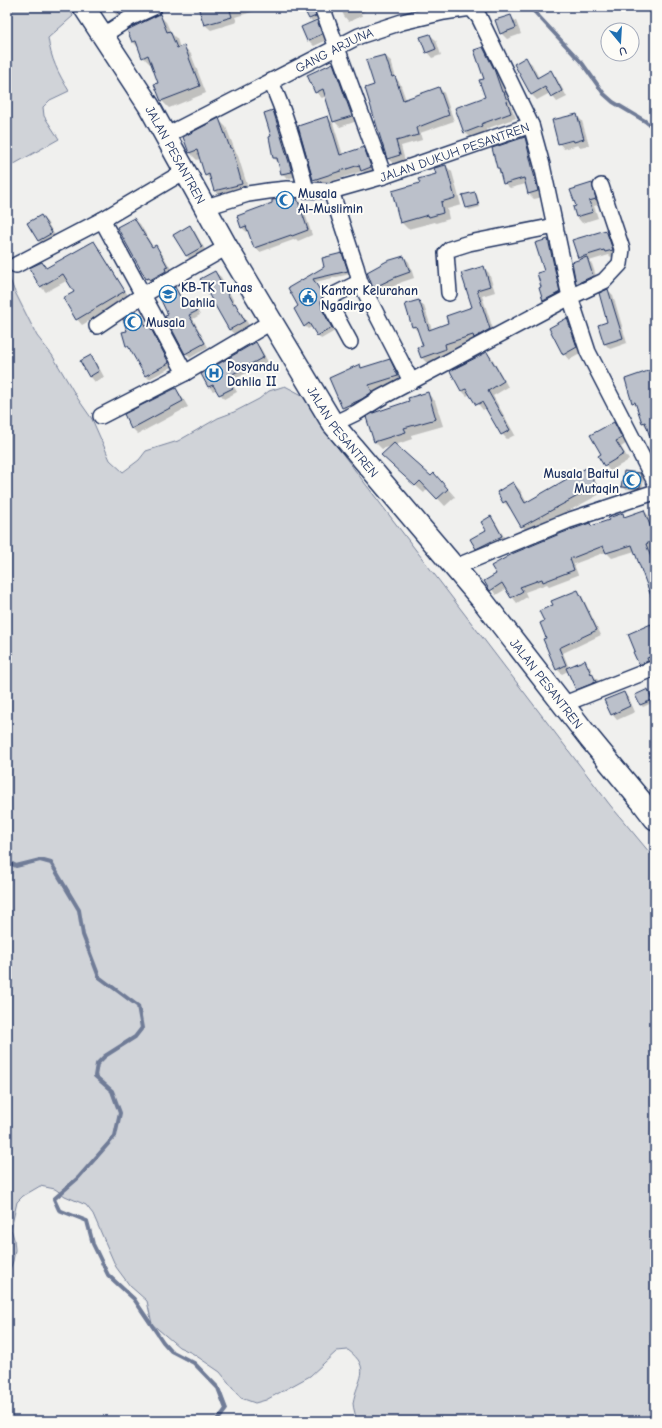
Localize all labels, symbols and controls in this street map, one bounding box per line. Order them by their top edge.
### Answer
north arrow [600,22,640,62]
street label: GANG ARJUNA [293,25,376,76]
text: U [617,44,628,58]
street label: JALAN PESANTREN [142,103,209,207]
street label: JALAN DUKUH PESANTREN [378,119,531,185]
place label: Musala Al-Muslimin [298,186,363,216]
mosque icon: Musala Al-Muslimin [275,190,295,210]
place label: KB-TK Tunas Dahlia [181,280,253,310]
place label: Kantor Kelurahan Ngadirgo [321,283,418,313]
school or university icon: KB-TK Tunas Dahlia [158,284,178,304]
public building icon: Kantor Kelurahan Ngadirgo [298,287,318,307]
mosque icon: Musala [123,312,143,332]
place label: Musala [146,315,185,330]
place label: Posyandu Dahlia II [227,359,279,389]
hospital icon: Posyandu Dahlia II [204,363,224,383]
street label: JALAN PESANTREN [304,384,382,480]
place label: Musala Baitul Mutaqin [544,466,619,496]
mosque icon: Musala Baitul Mutaqin [622,470,642,490]
street label: JALAN PESANTREN [507,636,586,732]

